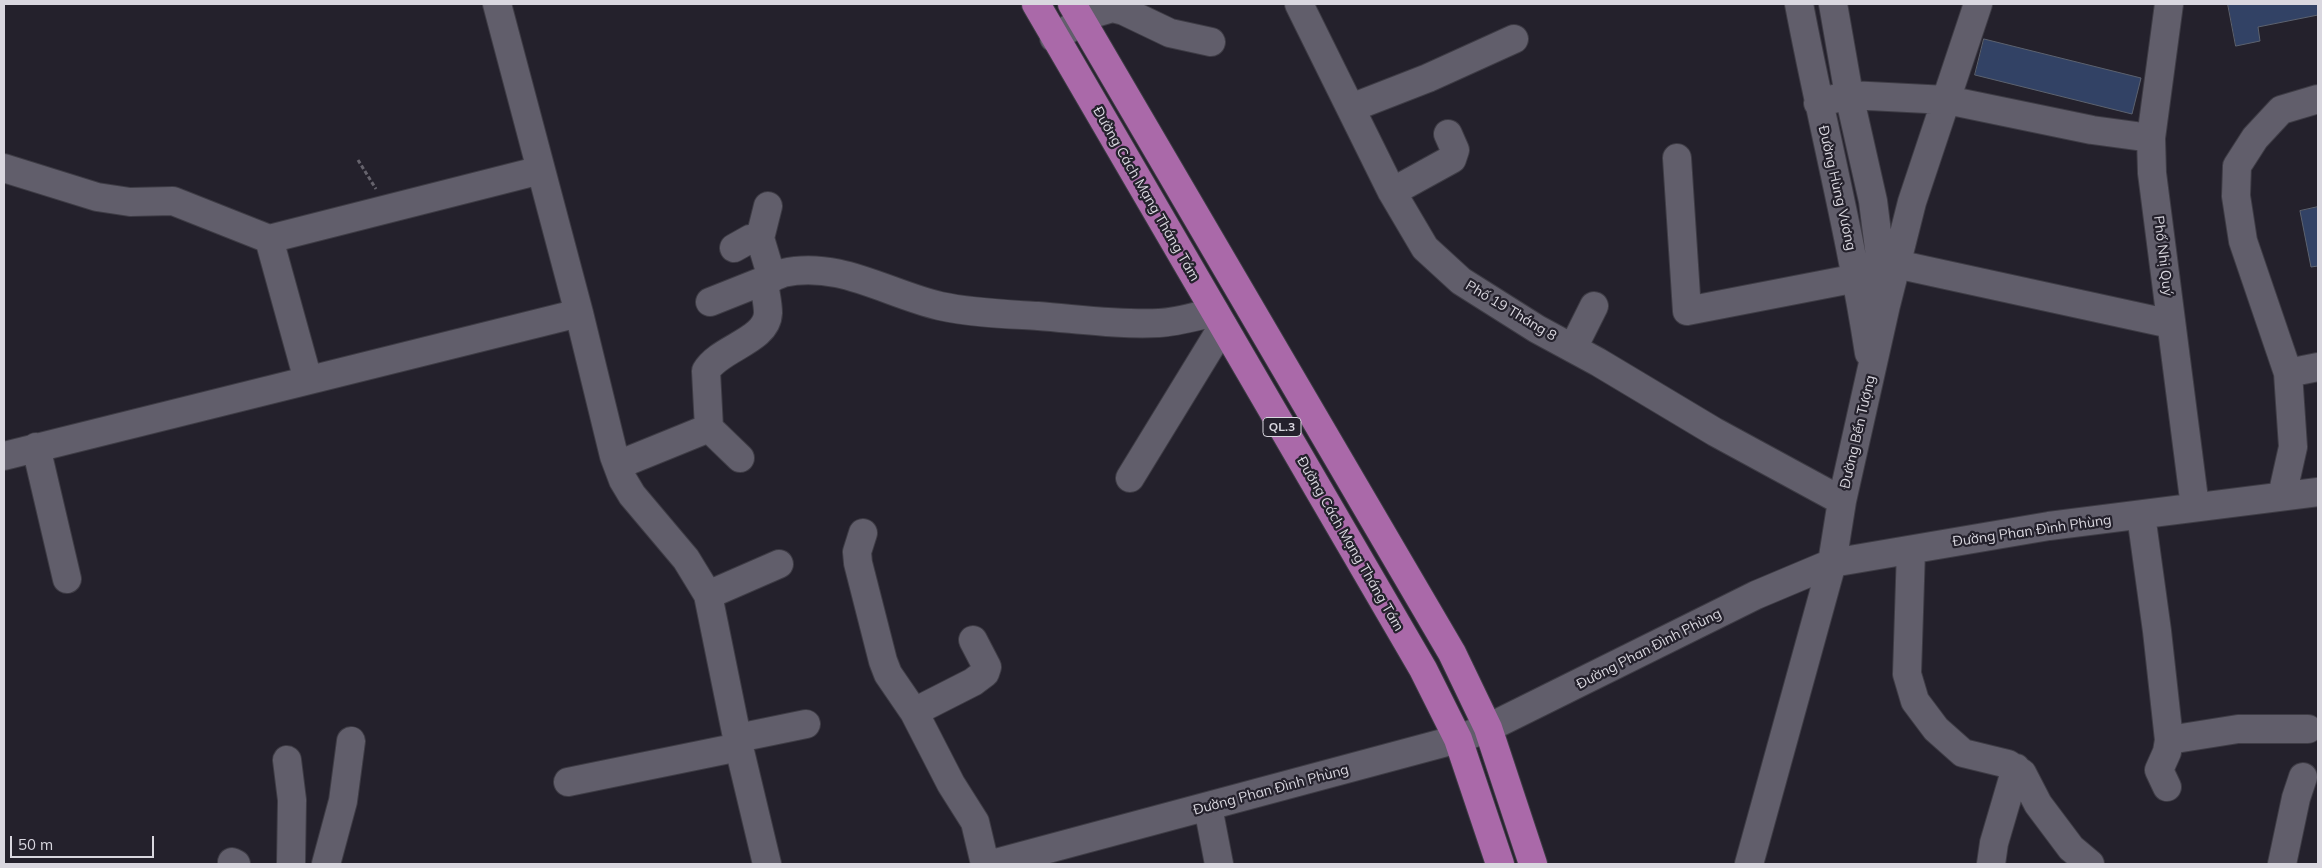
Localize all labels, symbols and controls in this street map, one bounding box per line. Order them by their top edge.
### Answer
street label: Đường Cách Mạng Tháng Tám [1089,104,1203,284]
street label: Đường Hùng Vương [1814,124,1860,252]
street label: Phố Nhị Quý [2150,215,2176,297]
street label: Phố 19 Tháng 8 [1462,277,1560,345]
street label: Đường Bến Tượng [1837,374,1879,490]
road number: QL.3 [1263,418,1301,437]
street label: Đường Cách Mạng Tháng Tám [1293,454,1407,634]
street label: Đường Phan Đình Phùng [1951,512,2113,550]
street label: Đường Phan Đình Phùng [1574,605,1724,693]
street label: Đường Phan Đình Phùng [1191,761,1351,819]
scale bar [12,826,156,858]
text: 50 m [18,835,53,854]

